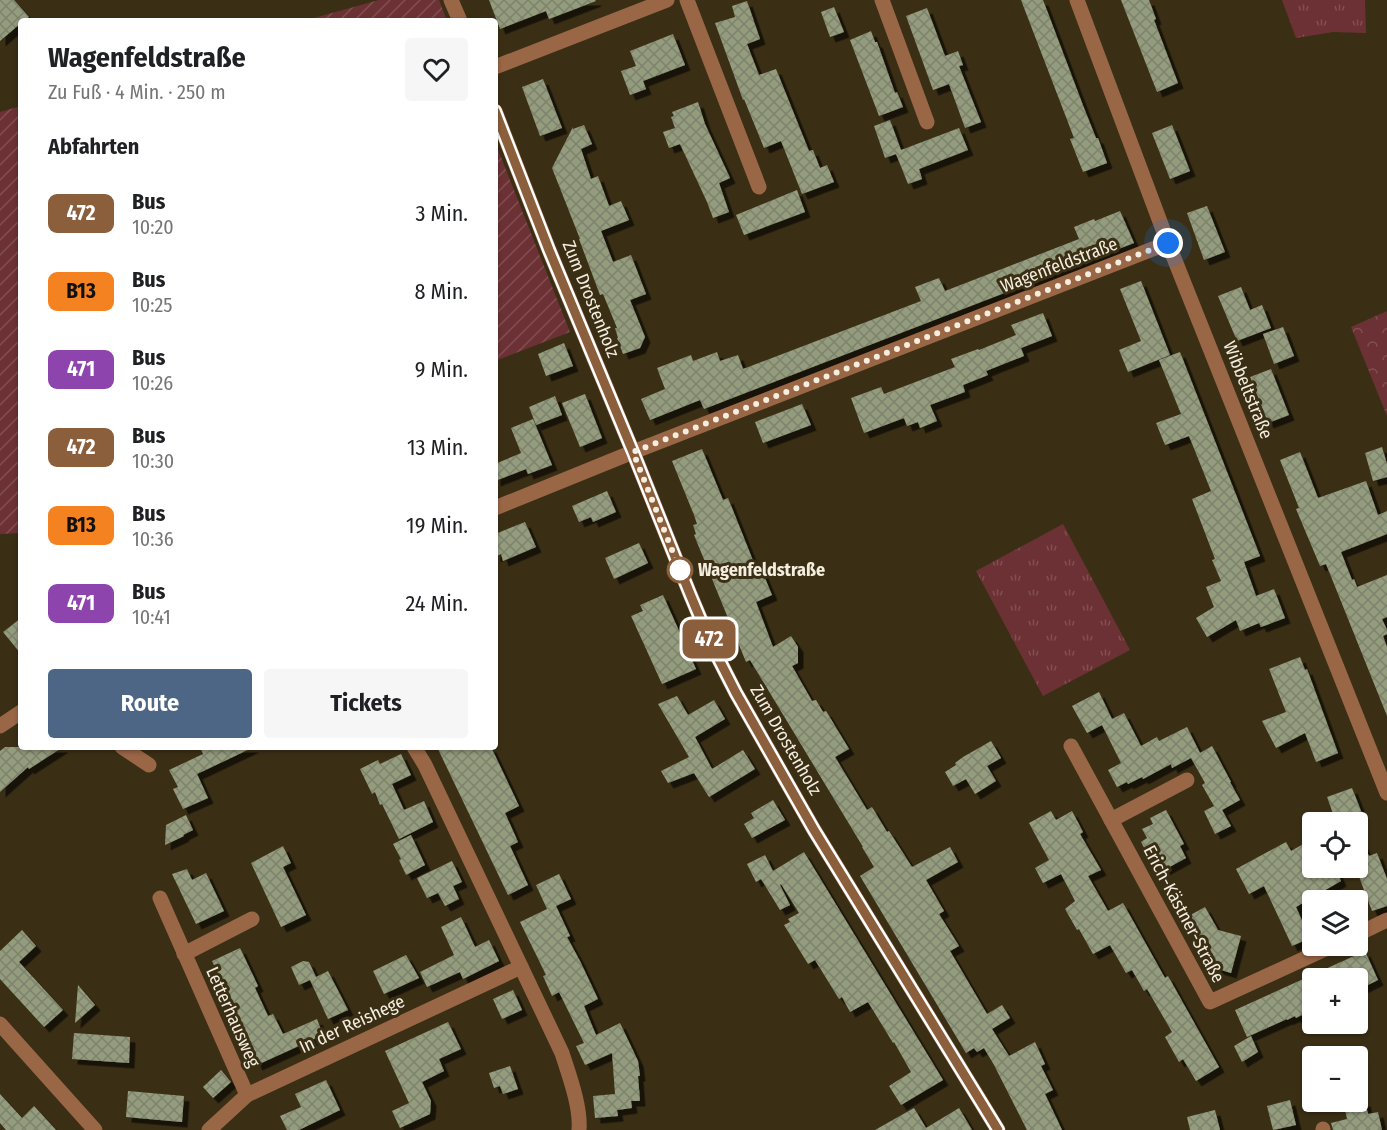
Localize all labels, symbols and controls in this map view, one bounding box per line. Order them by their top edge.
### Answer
button: heart [405,38,468,101]
text: Wagenfeldstraße [48,41,246,74]
text: Zu Fuß · 4 Min. · 250 m [48,80,226,104]
text: Abfahrten [48,133,139,160]
text: Bus [132,188,165,215]
text: 472 [67,200,95,226]
text: 3 Min. [415,200,468,227]
text: 10:20 [132,215,174,239]
your location [1153,228,1183,258]
street label: Wagenfeldstraße [997,233,1121,297]
street label: Zum Drostenholz [558,237,624,361]
text: Bus [132,266,165,293]
text: B13 [66,278,96,304]
text: 8 Min. [414,278,468,305]
text: 10:25 [132,293,172,317]
street label: Wibbeltstraße [1218,338,1278,442]
text: Bus [132,344,165,371]
text: 471 [67,356,95,382]
text: 9 Min. [415,356,468,383]
text: 10:26 [132,371,173,395]
text: Bus [132,422,165,449]
text: 472 [67,434,95,460]
text: 13 Min. [407,434,468,461]
text: 10:30 [132,449,174,473]
text: Bus [132,500,165,527]
text: B13 [66,512,96,538]
text: 19 Min. [406,512,468,539]
text: 10:36 [132,527,174,551]
marker: Wagenfeldstraße [667,557,693,583]
place label: Wagenfeldstraße [698,559,825,581]
text: Bus [132,578,165,605]
text: 471 [67,590,95,616]
text: 24 Min. [405,590,468,617]
text: 10:41 [132,605,171,629]
line badge: 472 [674,620,744,658]
text: 472 [695,626,723,652]
button: Route [48,669,252,738]
button: Tickets [264,669,468,738]
street label: Zum Drostenholz [745,681,827,799]
map controls [1302,812,1368,1112]
button: locate [1302,812,1368,878]
street label: Erich-Kästner-Straße [1139,842,1230,987]
button: layers [1302,890,1368,956]
street label: Letterhausweg [201,963,265,1071]
button: + [1302,968,1368,1034]
street label: In der Reishege [296,990,408,1058]
button: − [1302,1046,1368,1112]

